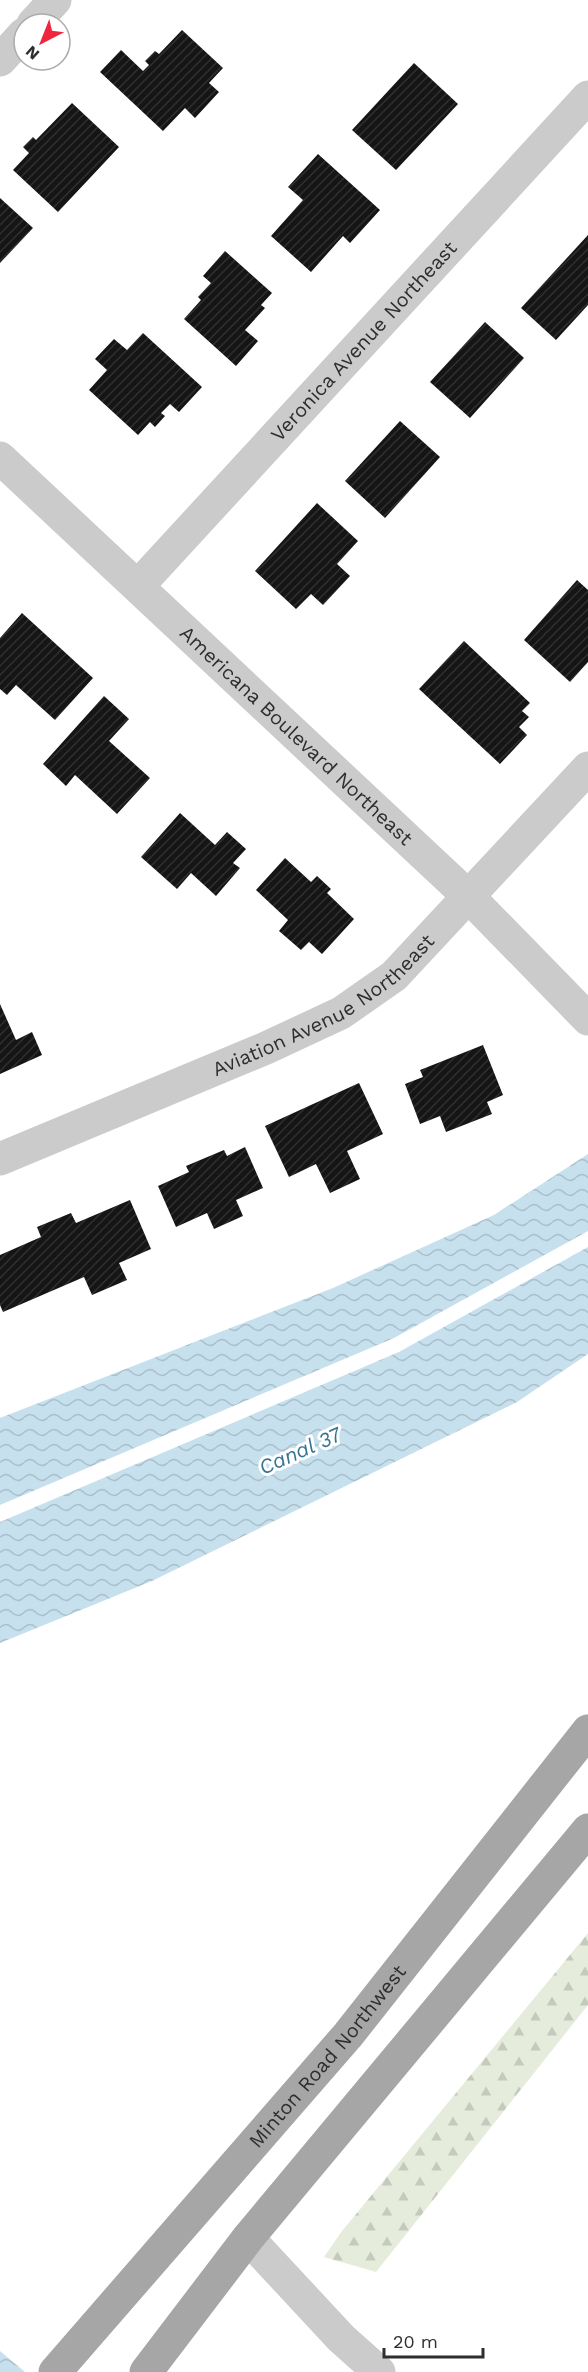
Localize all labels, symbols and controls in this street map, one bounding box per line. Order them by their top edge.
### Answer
north arrow [12,12,72,72]
text: N [22,42,43,64]
street label: Veronica Avenue Northeast [265,235,462,446]
street label: Americana Boulevard Northeast [175,621,418,851]
street label: Aviation Avenue Northeast [209,928,439,1081]
water label: Canal 37 [255,1421,346,1480]
street label: Minton Road Northwest [244,1959,411,2153]
scale bar [384,2321,483,2359]
text: 20 m [393,2331,438,2352]

